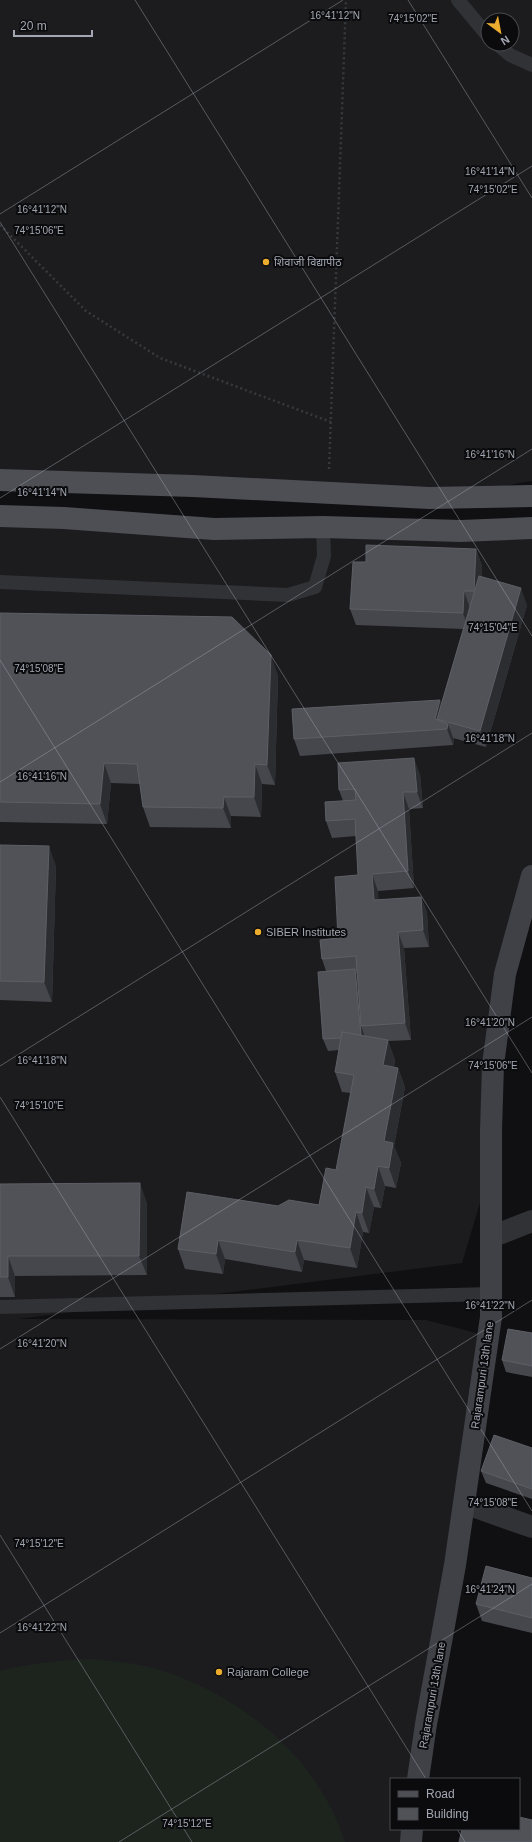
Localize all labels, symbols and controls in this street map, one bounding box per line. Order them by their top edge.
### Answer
text: 16°41'12"N [310,10,360,21]
scale bar [14,12,92,38]
north arrow [480,12,520,52]
text: 74°15'02"E [388,13,438,24]
text: 20 m [20,19,47,33]
text: N [499,33,512,48]
text: 16°41'14"N [465,166,515,177]
text: 74°15'02"E [468,184,518,195]
text: 16°41'12"N [17,204,67,215]
text: 74°15'06"E [14,225,64,236]
place label: शिवाजी विद्यापीठ [274,256,342,268]
marker: शिवाजी विद्यापीठ [261,257,271,267]
text: 16°41'16"N [465,449,515,460]
text: 16°41'14"N [17,487,67,498]
text: 74°15'04"E [468,622,518,633]
text: 74°15'08"E [14,663,64,674]
text: 16°41'18"N [465,733,515,744]
text: 16°41'16"N [17,771,67,782]
place label: SIBER Institutes [266,926,347,938]
marker: SIBER Institutes [253,927,263,937]
text: 16°41'20"N [465,1017,515,1028]
text: 16°41'18"N [17,1055,67,1066]
text: 74°15'06"E [468,1060,518,1071]
text: 74°15'10"E [14,1100,64,1111]
text: 16°41'22"N [465,1300,515,1311]
street label: Rajarampuri 13th lane [469,1321,495,1429]
text: 16°41'20"N [17,1338,67,1349]
text: 74°15'08"E [468,1497,518,1508]
text: 74°15'12"E [14,1538,64,1549]
text: 16°41'24"N [465,1584,515,1595]
text: 16°41'22"N [17,1622,67,1633]
street label: Rajarampuri 13th lane [417,1641,447,1749]
place label: Rajaram College [227,1666,309,1678]
marker: Rajaram College [214,1667,224,1677]
legend [390,1778,520,1830]
text: Road [426,1787,455,1801]
text: Building [426,1807,469,1821]
text: 74°15'12"E [162,1818,212,1829]

